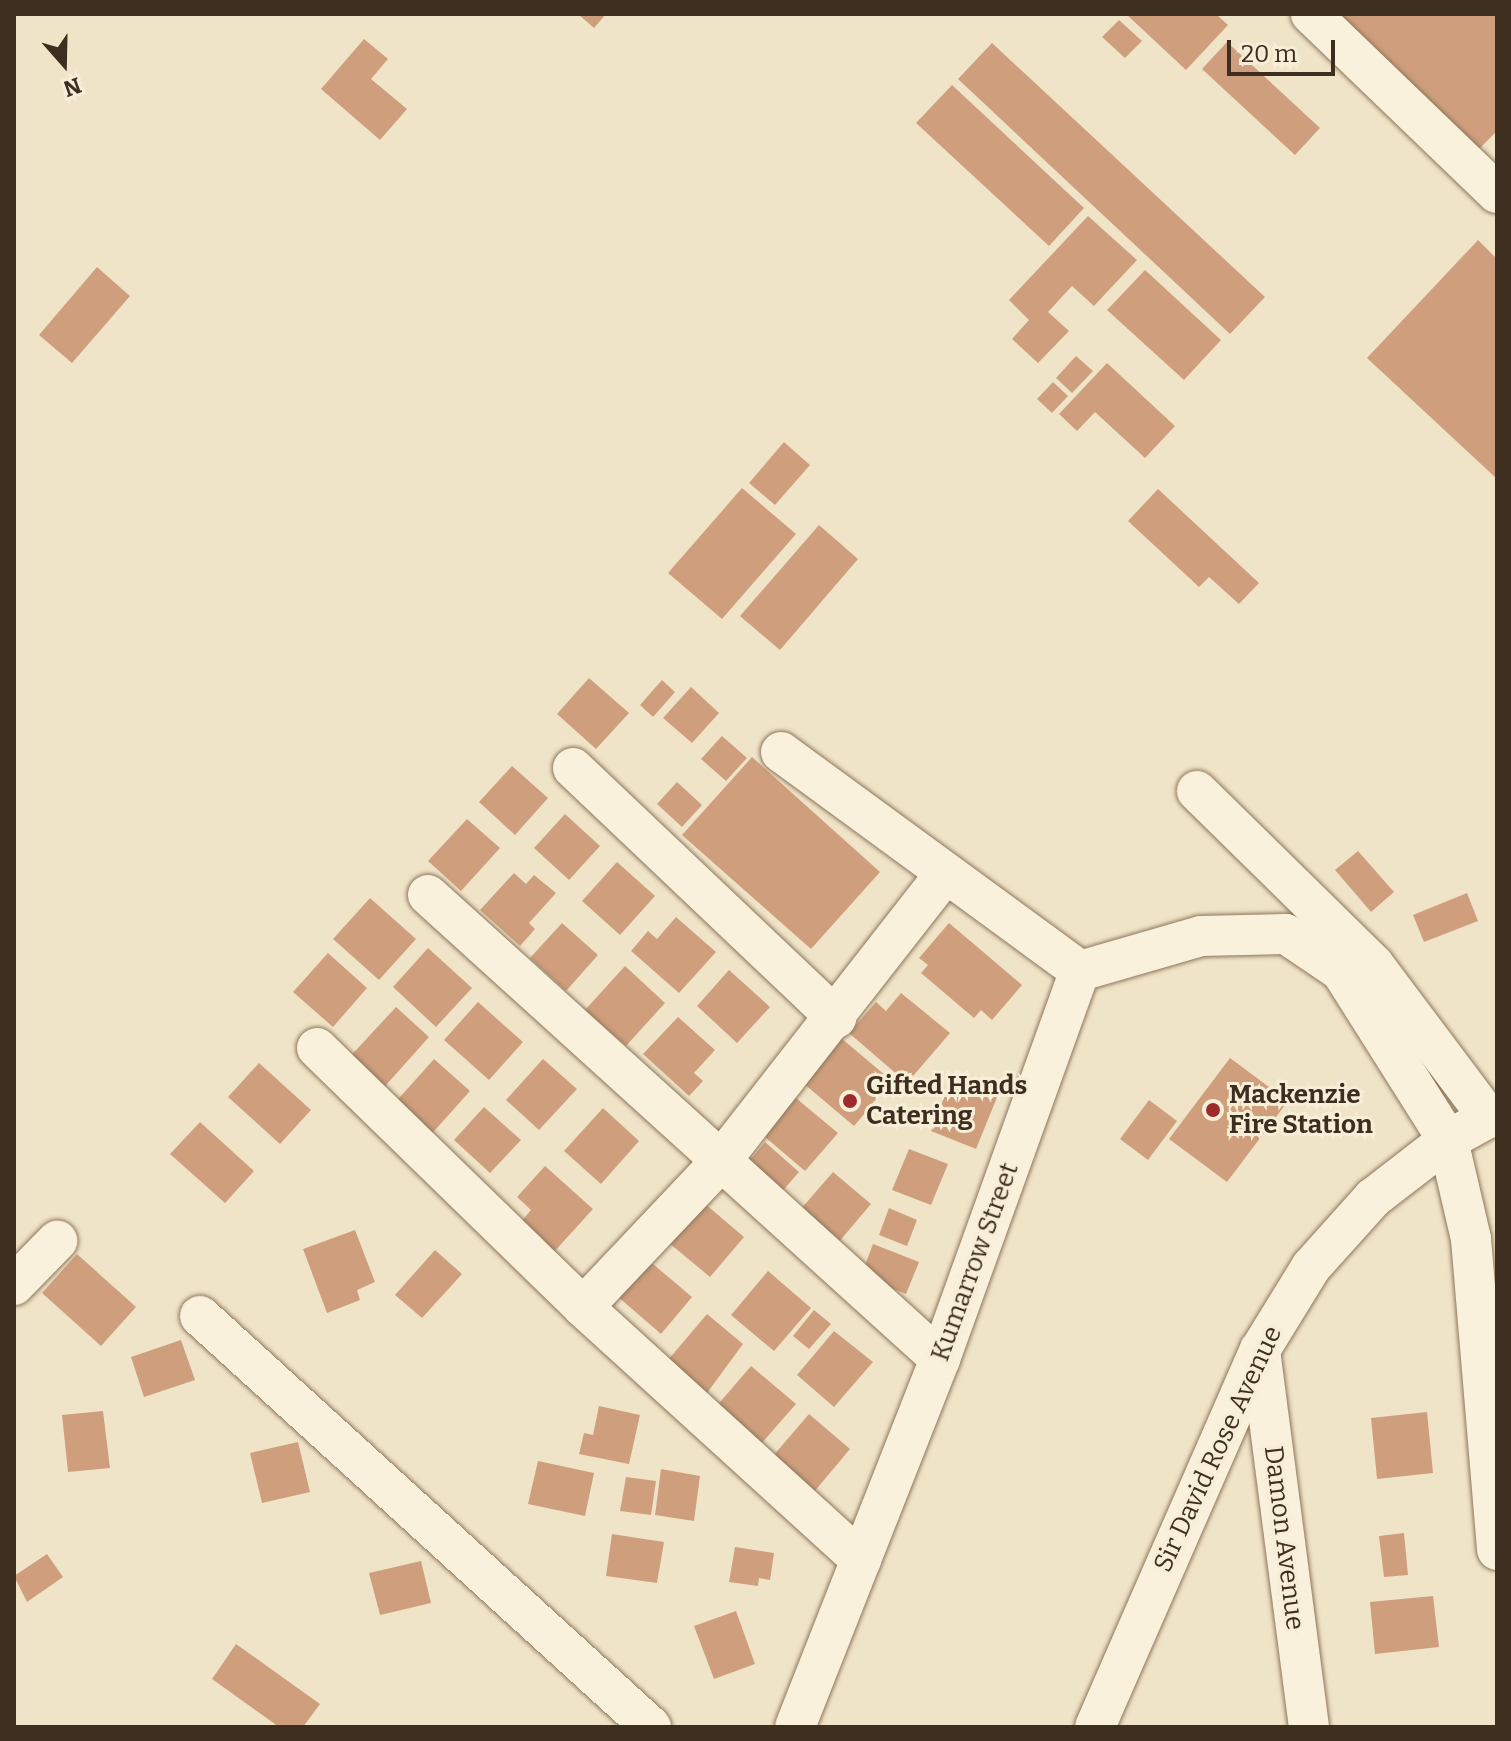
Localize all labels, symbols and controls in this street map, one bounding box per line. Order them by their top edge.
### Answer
north arrow [24,24,104,104]
scale bar [1231,24,1339,74]
text: 20 m [1241,40,1297,68]
text: N [60,71,85,103]
place label: Gifted Hands Catering [866,1070,1027,1132]
place label: Mackenzie Fire Station [1229,1079,1373,1140]
marker: Gifted Hands Catering [841,1092,859,1110]
marker: Mackenzie Fire Station [1204,1101,1222,1119]
street label: Kumarrow Street [925,1159,1025,1365]
street label: Sir David Rose Avenue [1147,1321,1289,1577]
street label: Damon Avenue [1257,1444,1311,1632]

